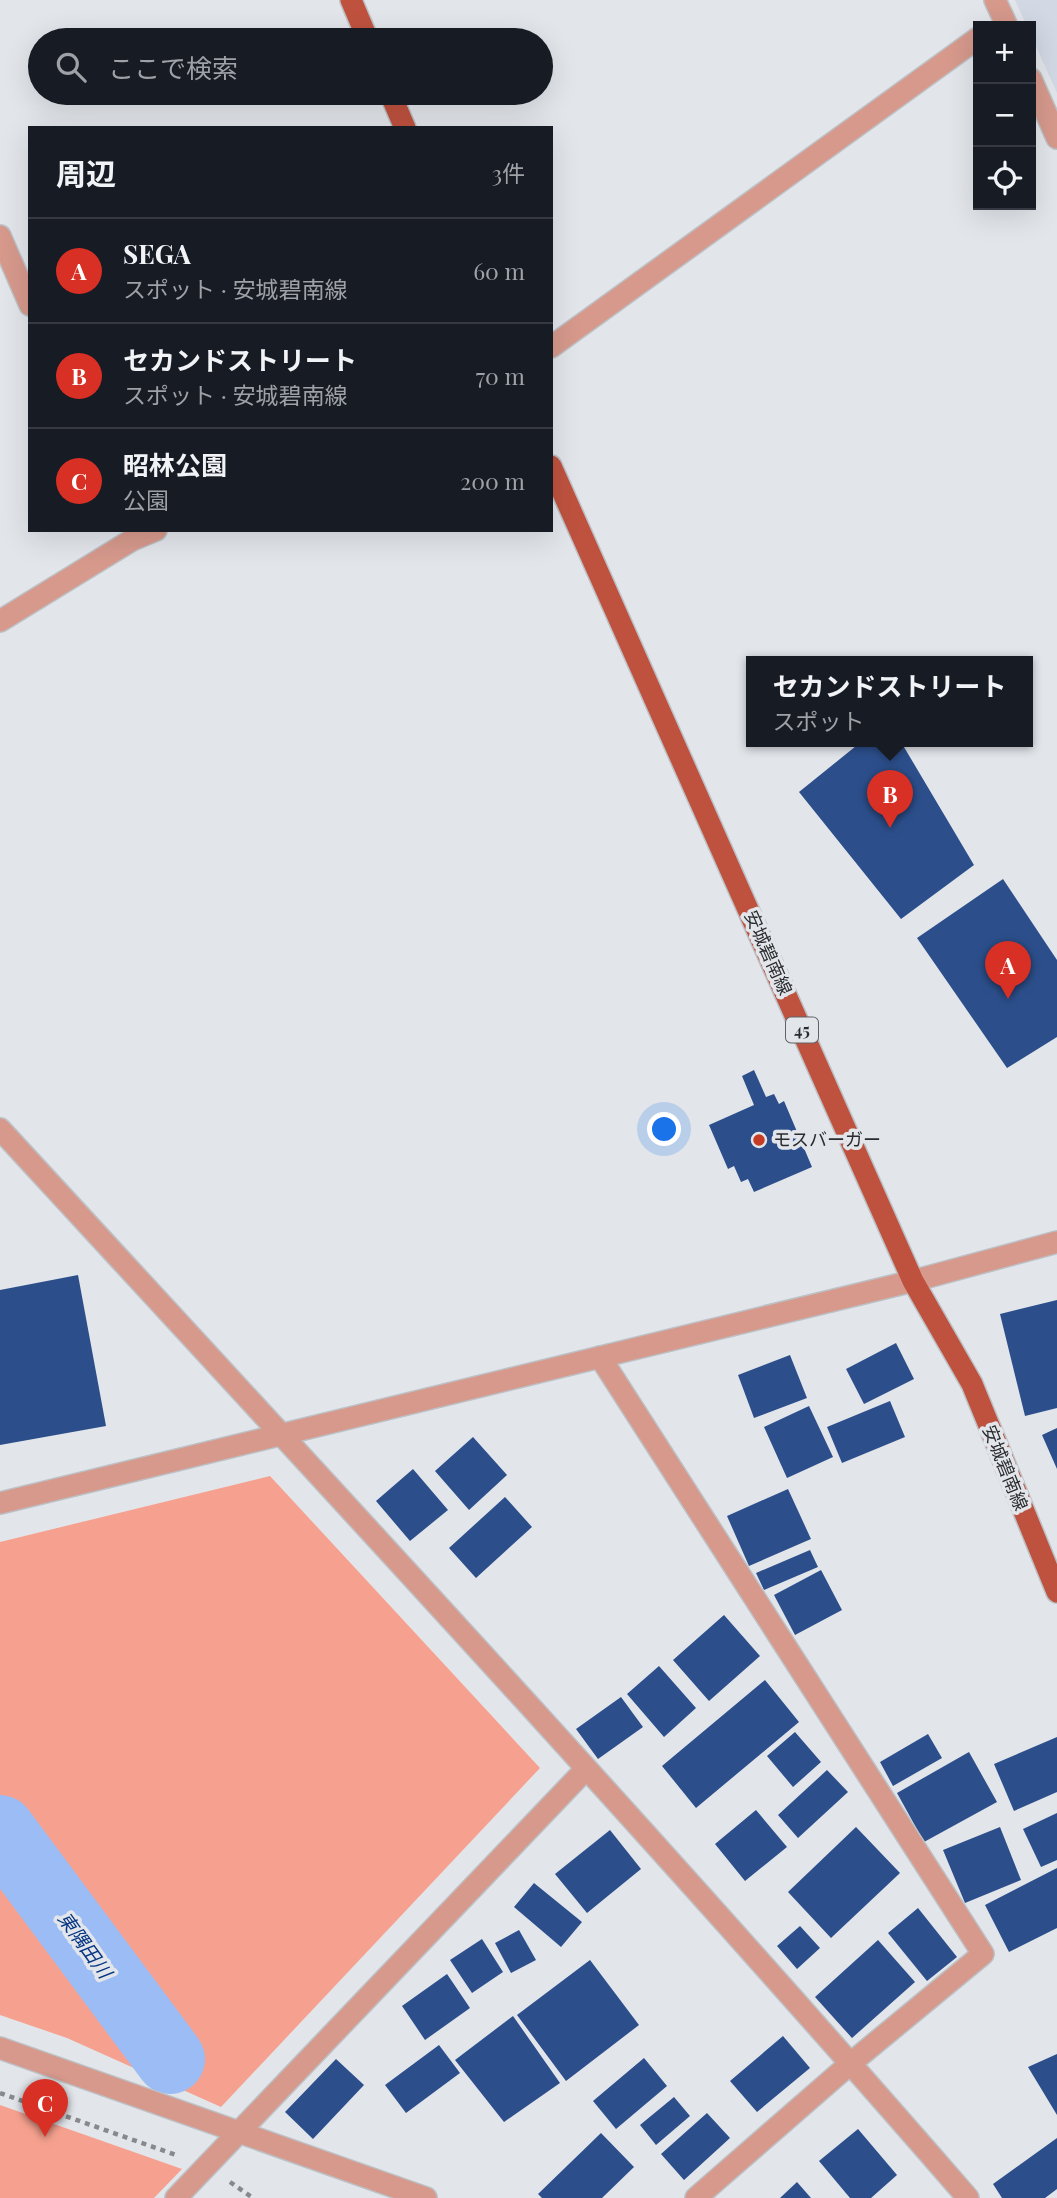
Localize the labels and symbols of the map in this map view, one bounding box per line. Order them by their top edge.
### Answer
pin: B [867,770,913,828]
street label: 安城碧南線 [740,907,798,999]
pin: A [985,941,1031,999]
road number: 45 [786,1018,818,1042]
your location [647,1112,681,1146]
place label: モスバーガー [773,1127,881,1151]
marker: モスバーガー [751,1132,767,1148]
street label: 安城碧南線 [978,1421,1034,1514]
water label: 東隅田川 [53,1906,120,1984]
pin: C [22,2079,68,2137]

